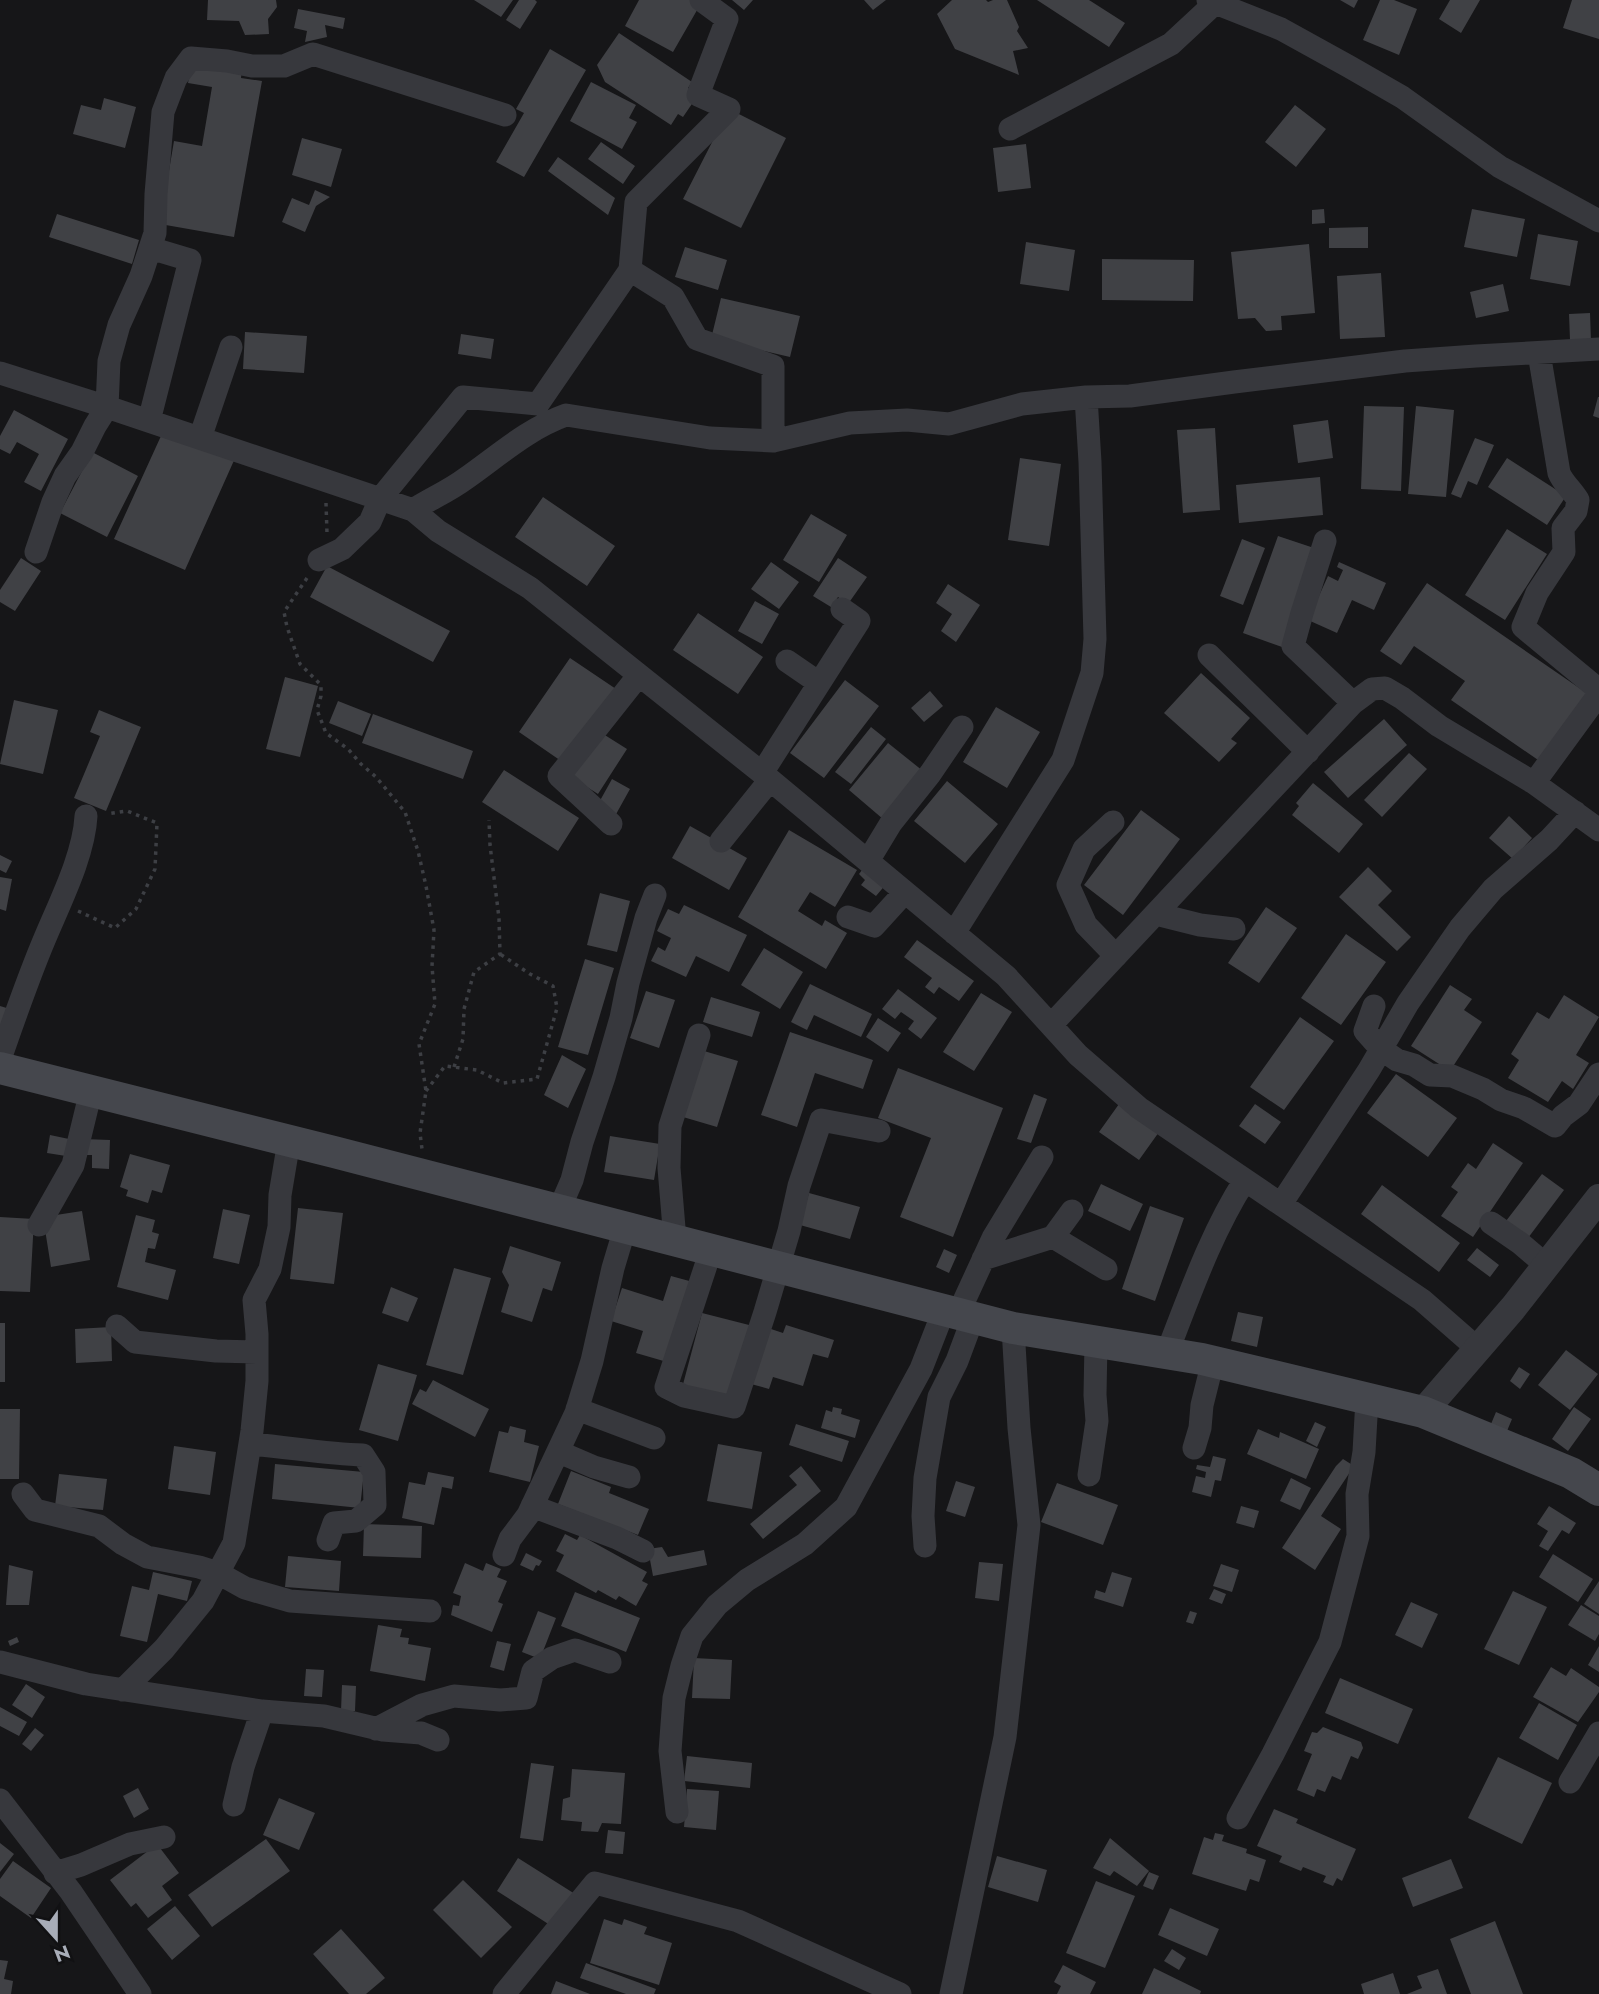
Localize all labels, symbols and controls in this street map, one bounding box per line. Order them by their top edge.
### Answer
north arrow [21,1903,91,1973]
text: N [50,1938,74,1969]

